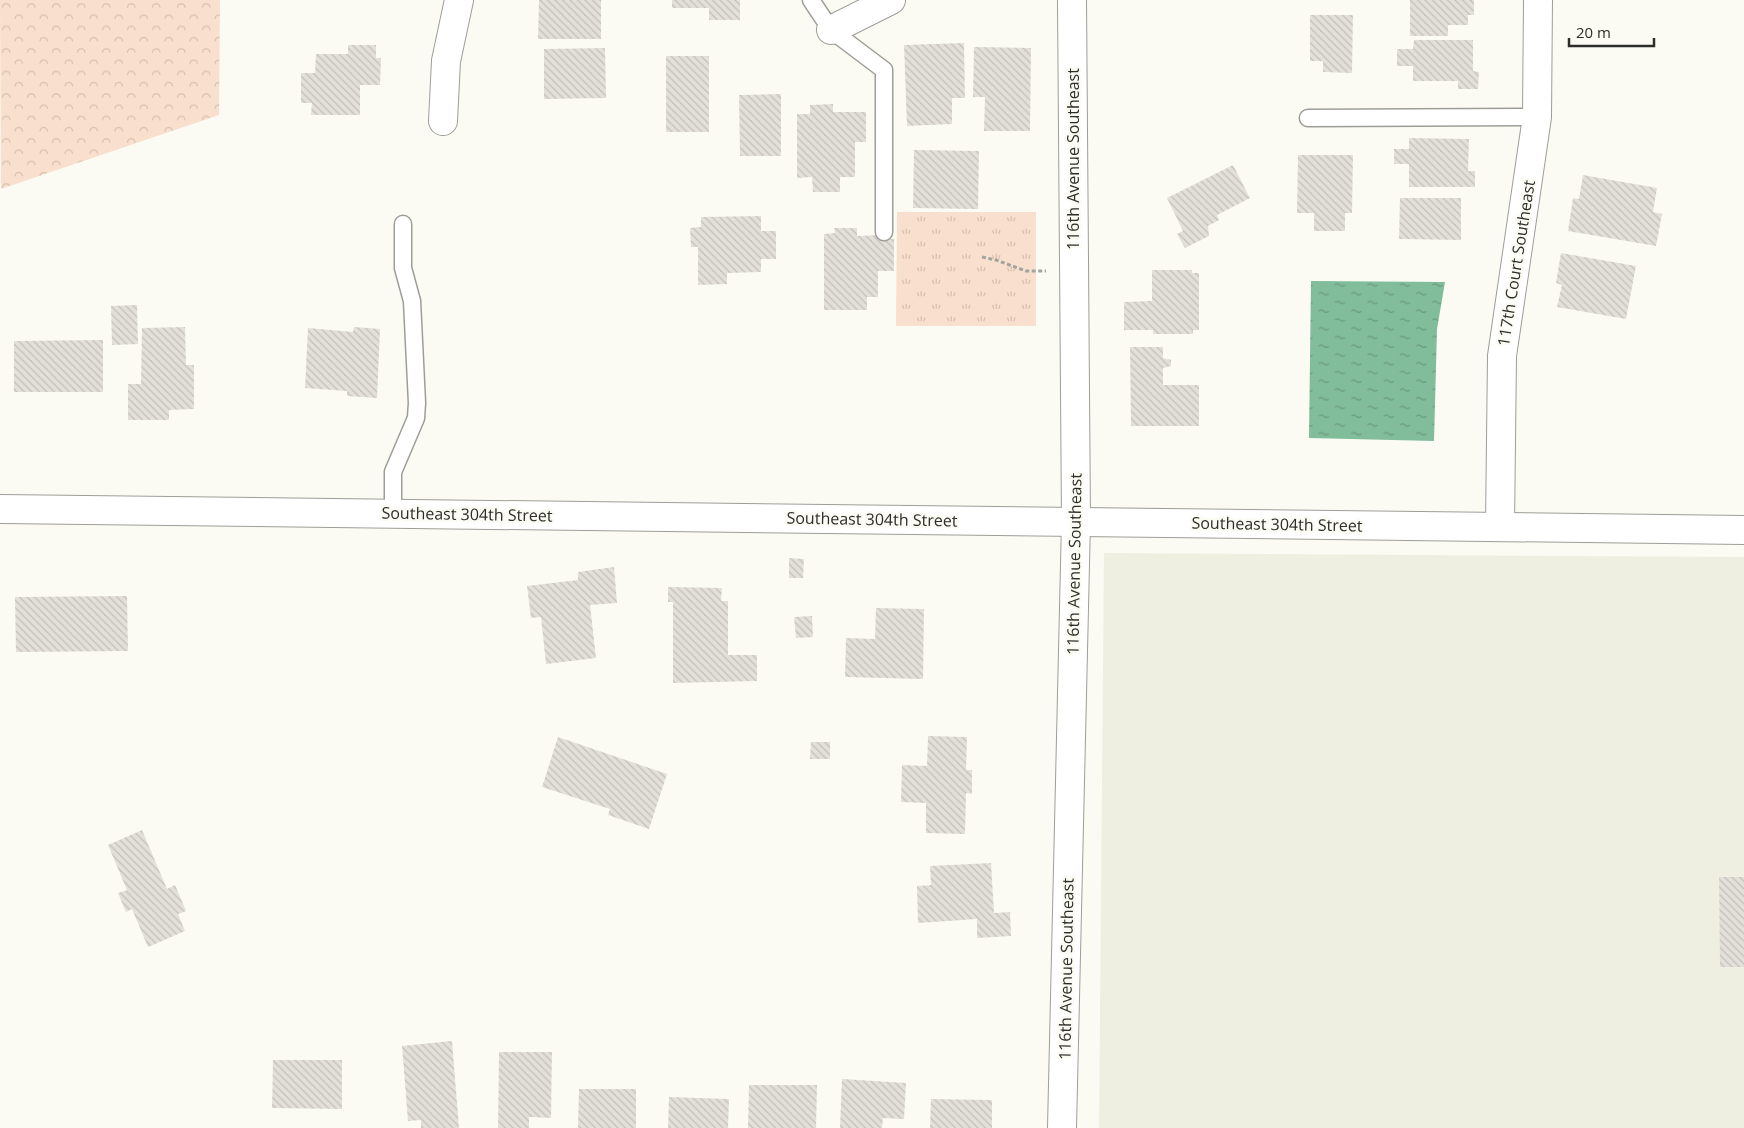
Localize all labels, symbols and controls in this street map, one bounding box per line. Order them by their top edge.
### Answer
scale bar [1569,15,1654,47]
text: 20 m [1576,22,1611,42]
street label: 116th Avenue Southeast [1062,68,1084,250]
street label: 117th Court Southeast [1492,178,1540,348]
street label: 116th Avenue Southeast [1061,473,1087,655]
street label: Southeast 304th Street [381,502,553,526]
street label: Southeast 304th Street [786,507,958,531]
street label: Southeast 304th Street [1191,512,1363,536]
street label: 116th Avenue Southeast [1053,878,1079,1060]

